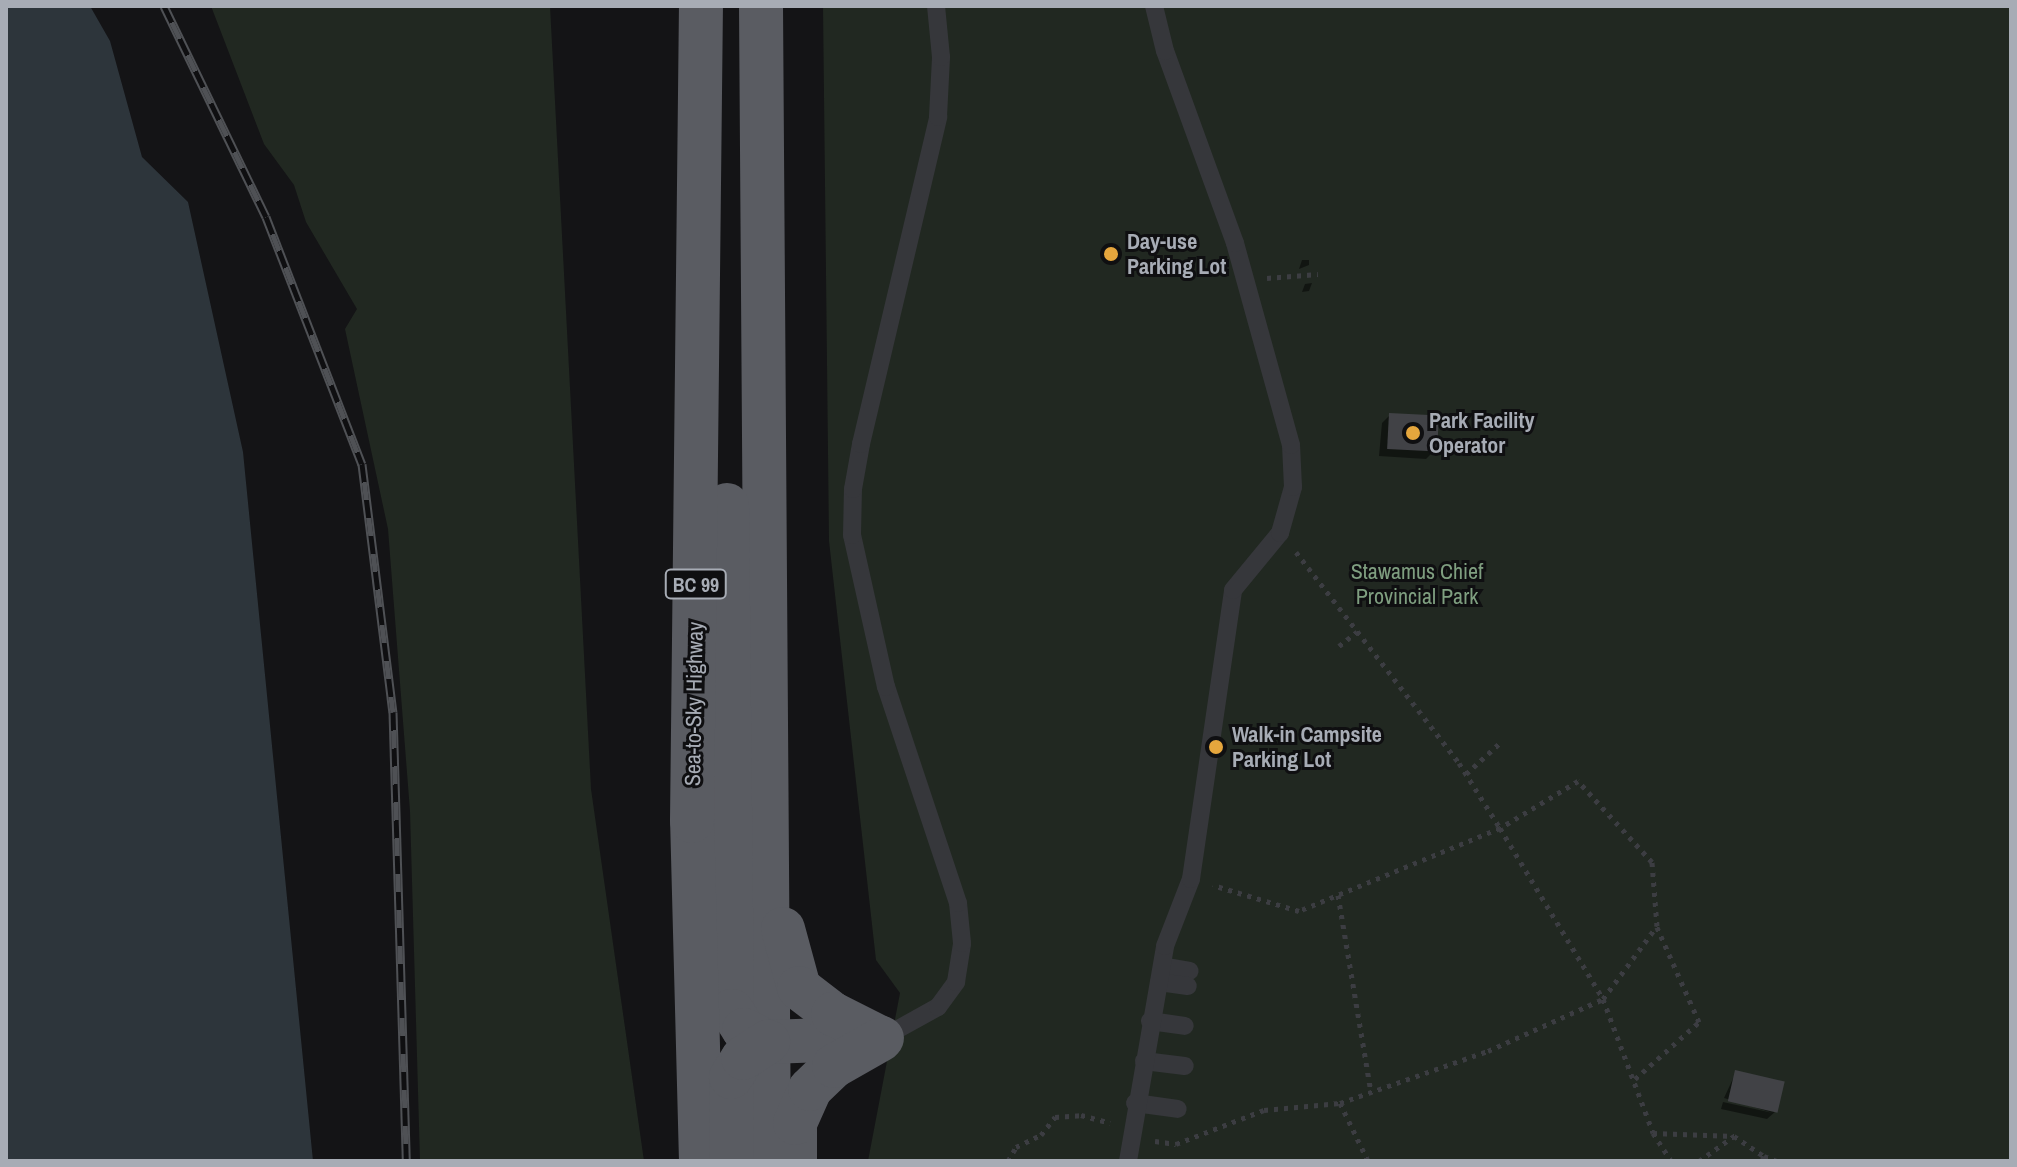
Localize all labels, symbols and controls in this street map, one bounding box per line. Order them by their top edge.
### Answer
place label: Day-use Parking Lot [1127,228,1226,280]
marker: Day-use Parking Lot [1102,245,1120,263]
place label: Park Facility Operator [1429,407,1534,458]
marker: Park Facility Operator [1404,424,1422,442]
park label: Stawamus Chief Provincial Park [1351,558,1483,610]
road number: BC 99 [664,568,728,600]
street label: Sea-to-Sky Highway [679,622,709,786]
place label: Walk-in Campsite Parking Lot [1232,721,1382,772]
marker: Walk-in Campsite Parking Lot [1207,738,1225,756]

